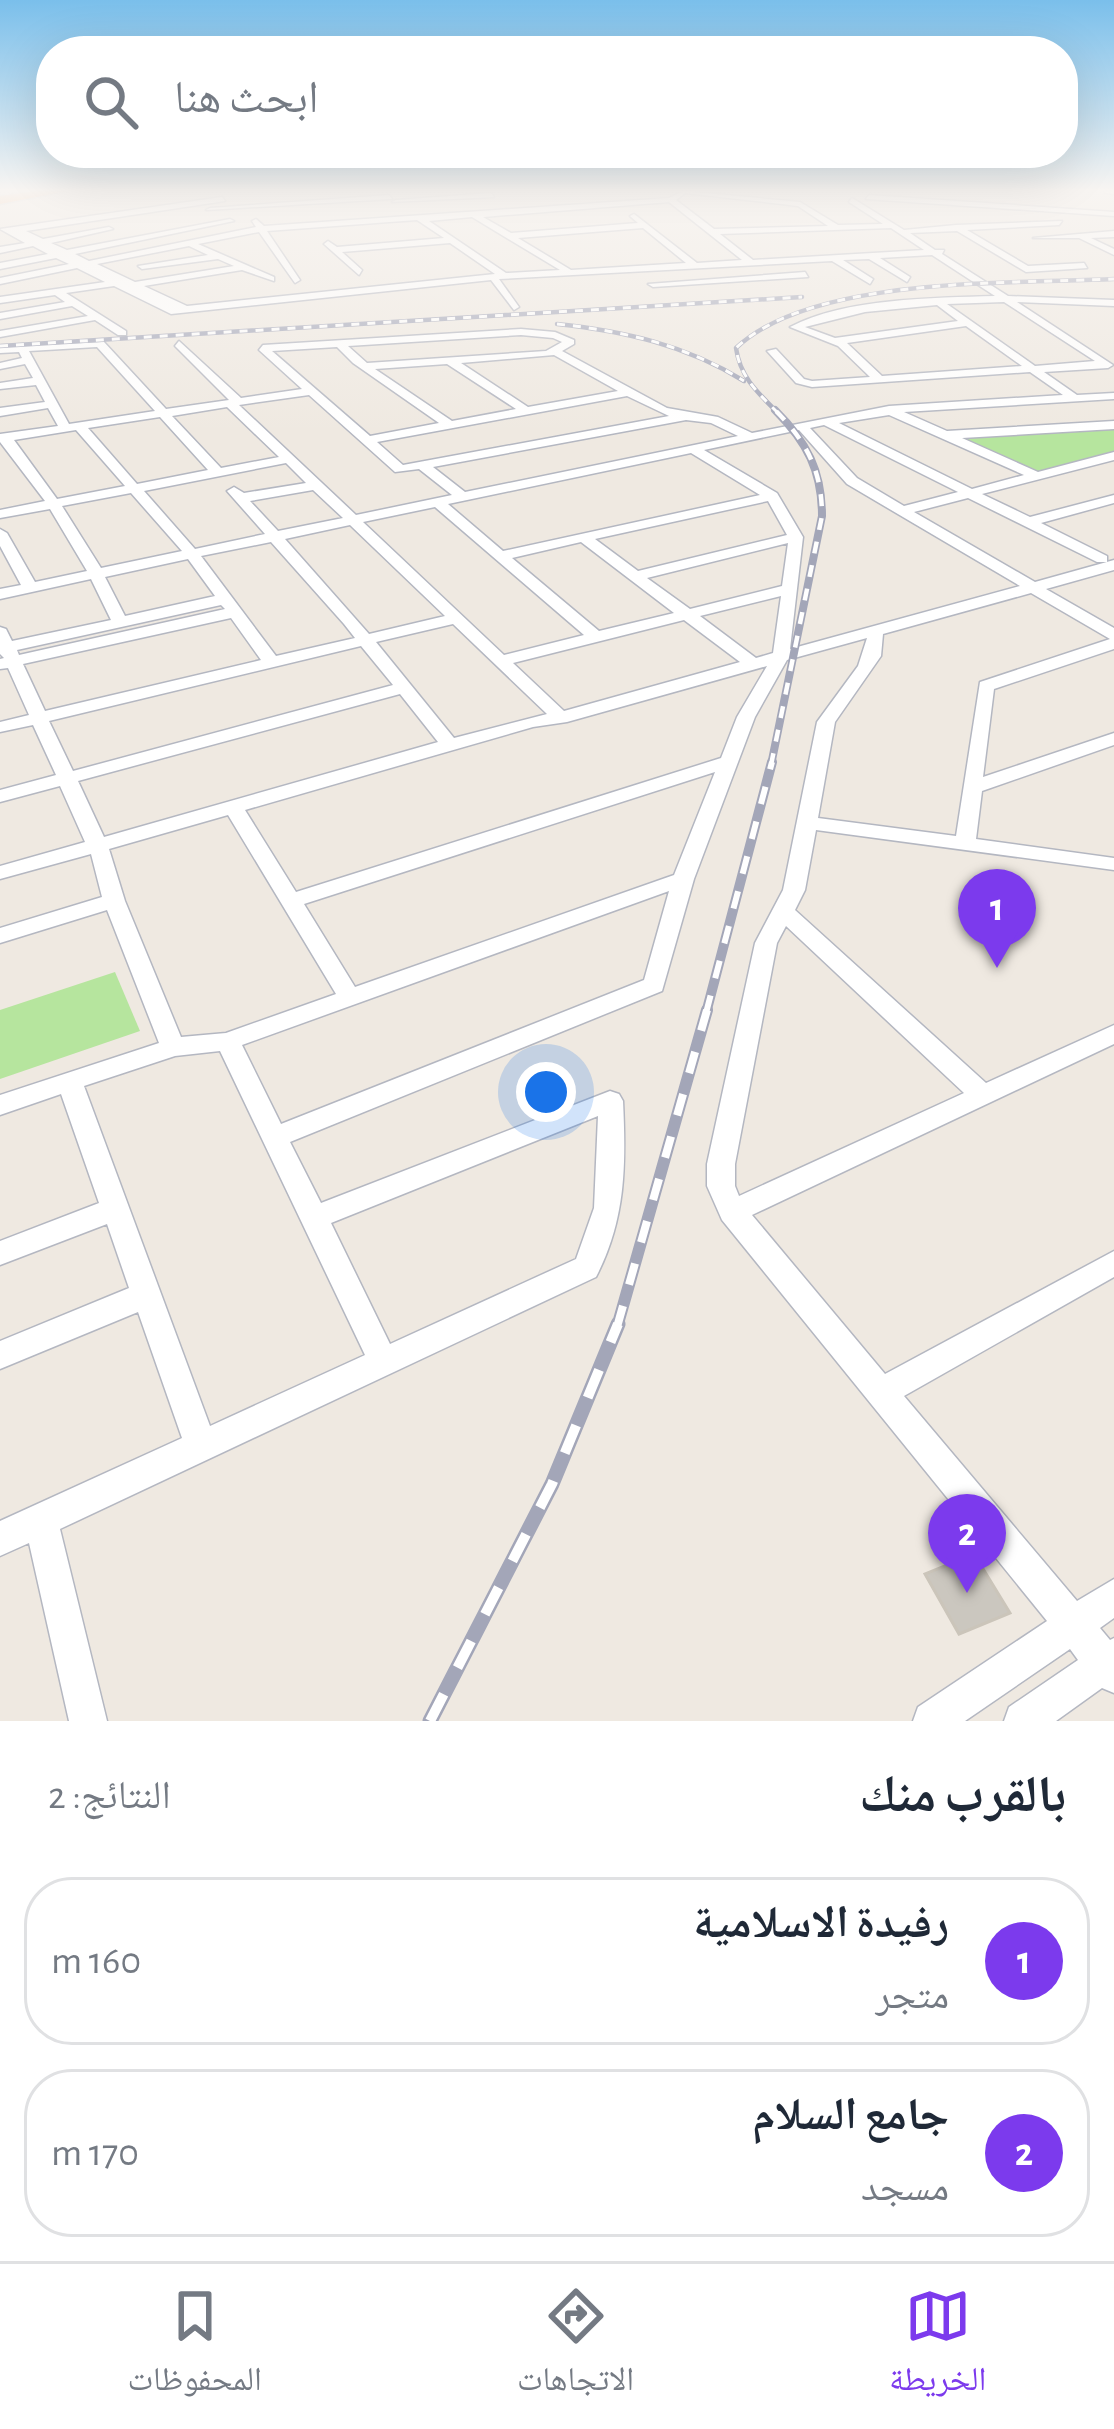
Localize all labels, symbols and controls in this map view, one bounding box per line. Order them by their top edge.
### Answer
search box [36,36,1078,168]
icon: search [78,69,144,135]
text: ابحث هنا [174,76,319,121]
pin: 1 [958,869,1036,968]
your location [516,1062,576,1122]
pin: 2 [928,1494,1006,1593]
text: بالقرب منك [859,1770,1066,1821]
text: النتائج: 2 [48,1777,171,1816]
text: رفيدة الاسلامية [693,1901,949,1946]
text: 160 m [51,1942,141,1981]
text: 1 [1017,1942,1031,1981]
text: متجر [875,1977,949,2016]
text: جامع السلام [752,2093,949,2138]
text: 170 m [51,2134,139,2173]
text: 2 [1015,2134,1033,2173]
text: مسجد [861,2169,949,2208]
tab: المحفوظات [128,2283,262,2411]
tab: الاتجاهات [517,2283,634,2411]
tab: الخريطة [889,2283,986,2411]

